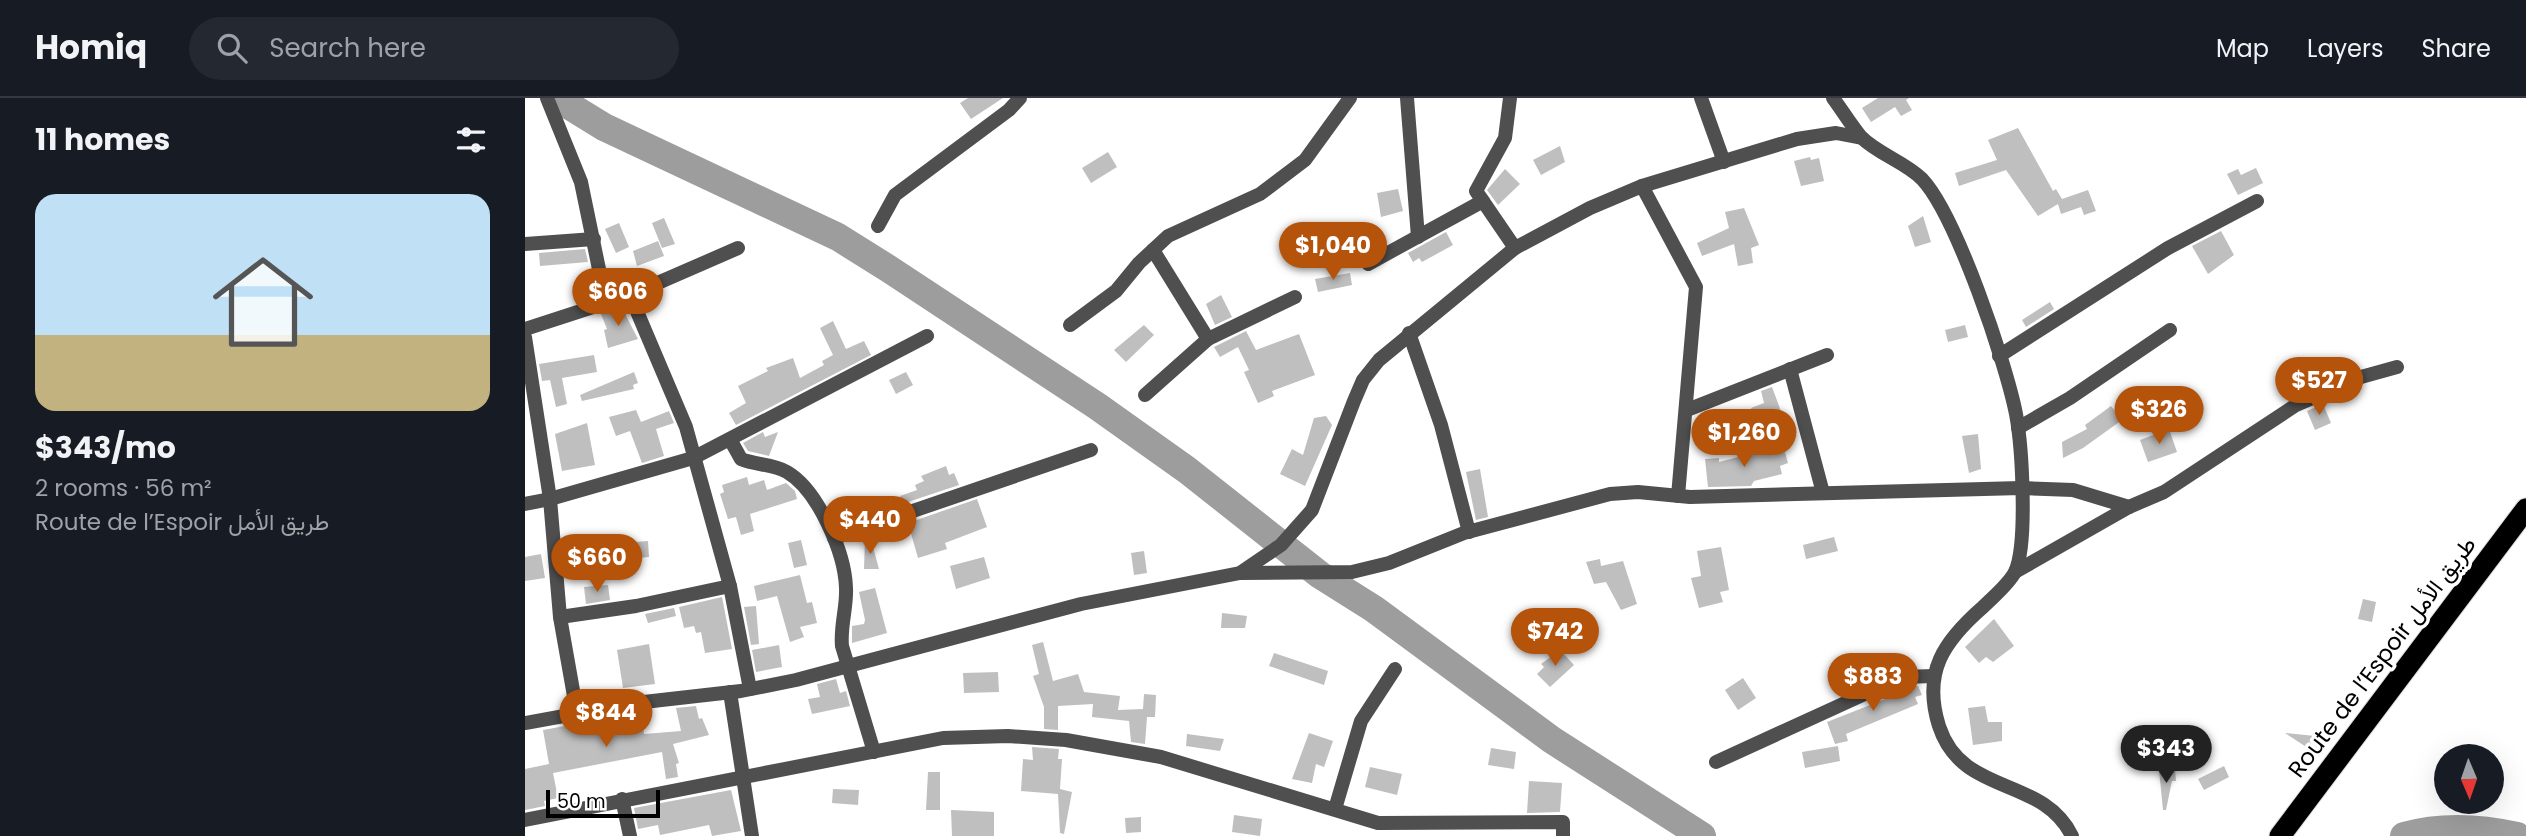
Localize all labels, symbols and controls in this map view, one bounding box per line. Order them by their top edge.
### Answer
search box [189,17,679,80]
text: Homiq [35,24,147,71]
icon: search [213,29,251,67]
text: Search here [269,30,426,66]
text: Map [2216,32,2269,65]
text: Layers [2307,32,2383,65]
text: Share [2421,32,2491,65]
text: 11 homes [35,118,170,161]
icon: filters [452,121,490,159]
pin: $1,040 [1276,222,1390,282]
text: $1,040 [1295,229,1371,261]
icon: home [200,239,326,365]
pin: $606 [577,268,659,328]
text: $606 [588,275,648,307]
pin: $527 [2278,358,2360,417]
text: $527 [2291,364,2347,396]
pin: $326 [2118,386,2200,446]
text: $326 [2131,393,2187,425]
pin: $1,260 [1687,410,1801,469]
text: $1,260 [1707,416,1781,448]
text: $343/mo [35,426,176,469]
text: 2 rooms · 56 m² [35,472,212,504]
pin: $440 [829,496,911,556]
text: $440 [839,503,901,535]
text: Route de l’Espoir طريق الأمل [35,506,329,538]
street label: Route de l’Espoir طريق الأمل [2281,530,2483,784]
pin: $660 [556,534,638,594]
text: $660 [567,541,627,573]
pin: $742 [1514,608,1596,668]
text: $742 [1527,615,1583,647]
pin: $883 [1832,654,1914,713]
text: $883 [1844,660,1902,692]
pin: $844 [565,690,647,749]
text: $844 [575,696,637,728]
pin: $343 [2125,726,2207,785]
text: $343 [2137,732,2195,764]
north arrow [2434,744,2504,814]
map controls [2434,744,2504,814]
scale bar [546,787,660,819]
text: 50 m [557,788,606,815]

